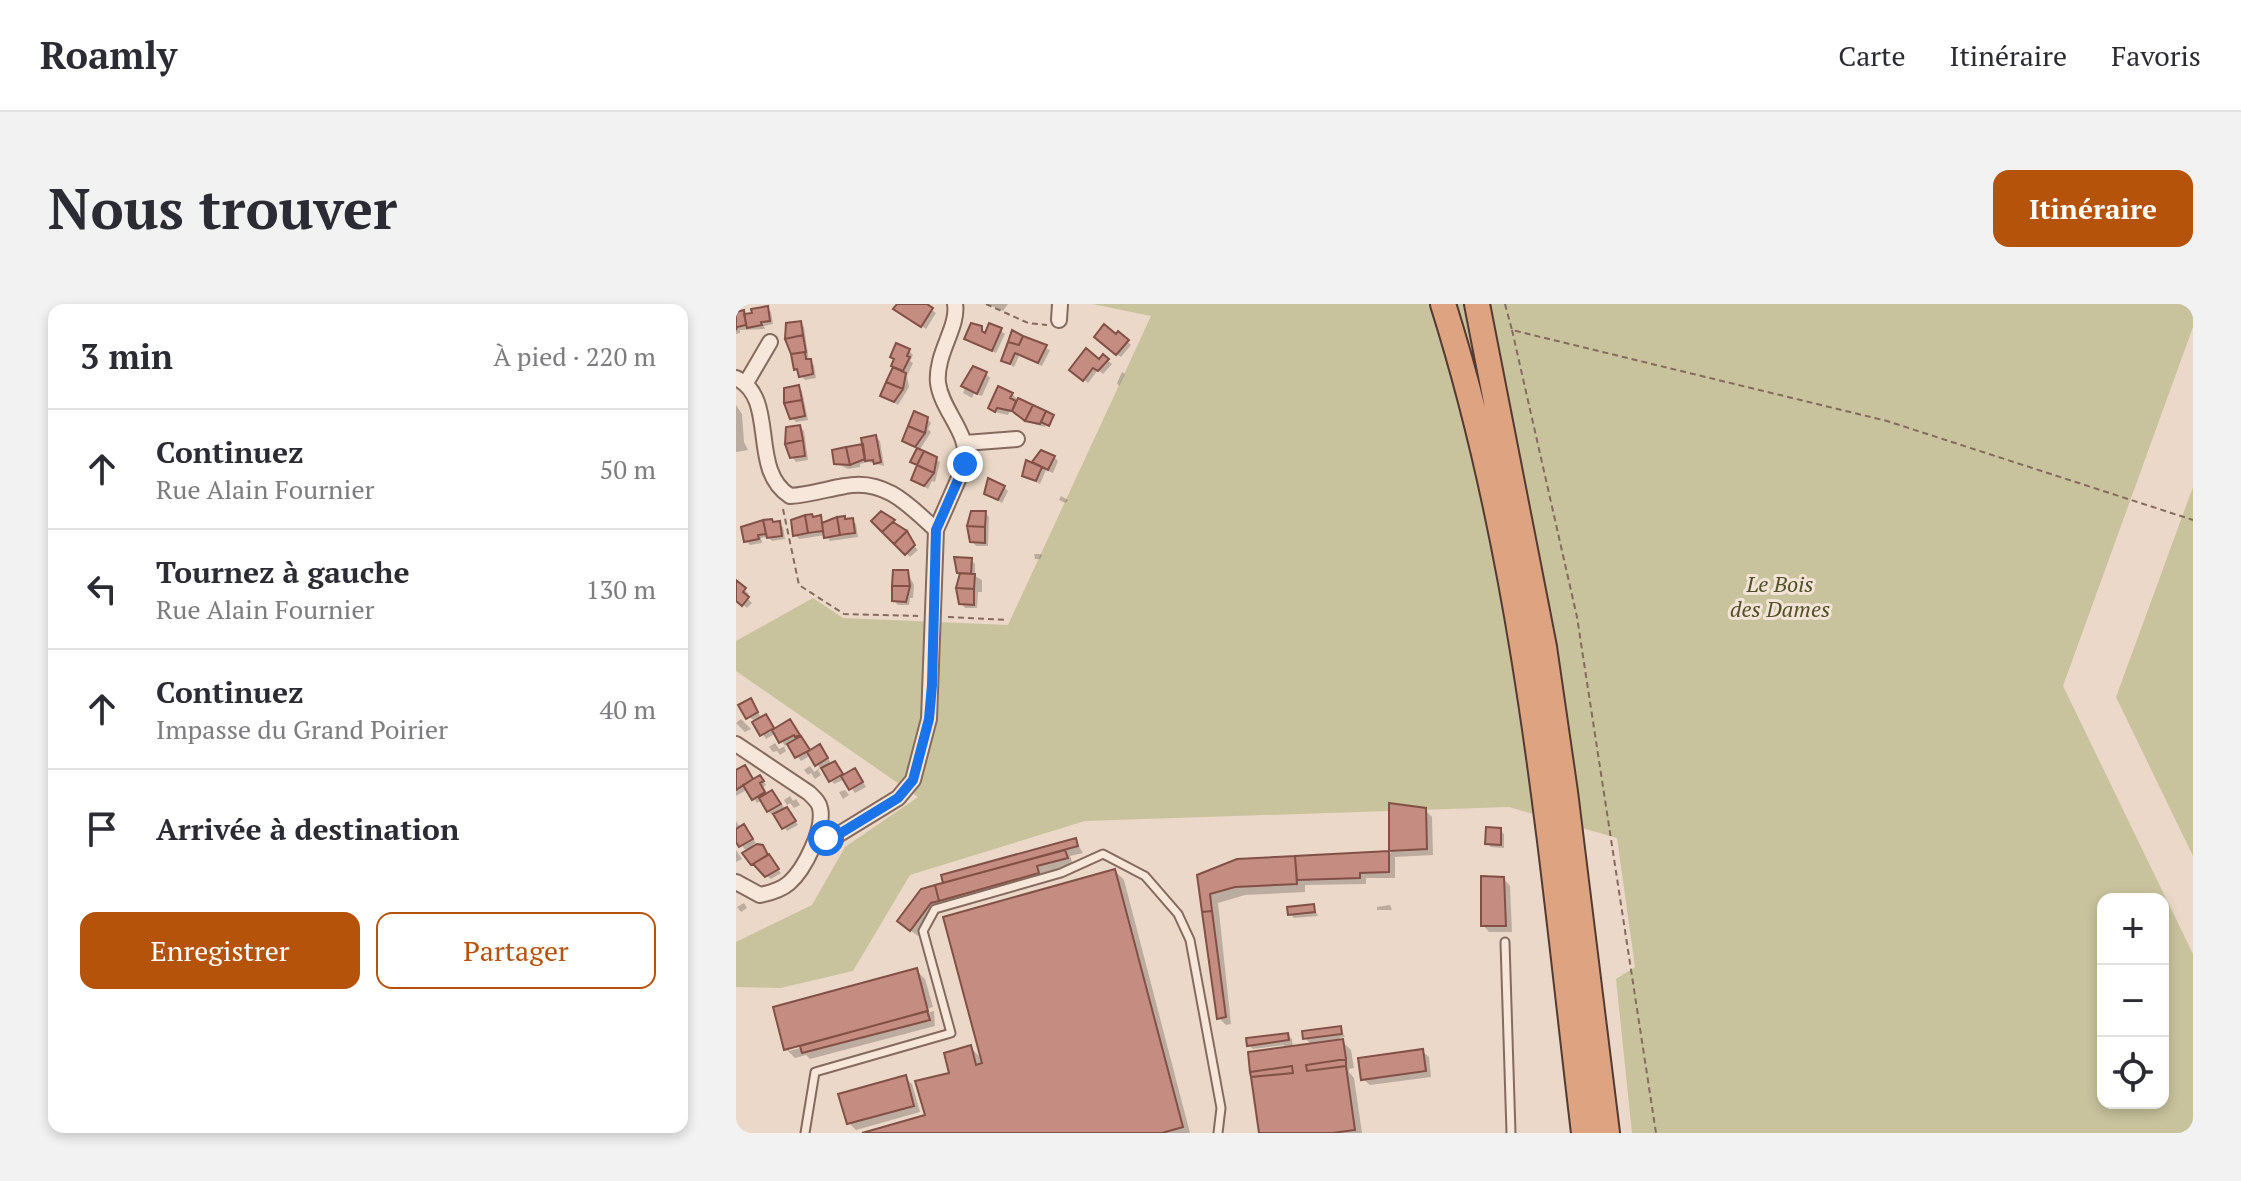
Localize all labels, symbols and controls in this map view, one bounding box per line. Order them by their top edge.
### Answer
text: Roamly [40,30,177,80]
text: Carte [1838,37,1906,74]
text: Itinéraire [1950,37,2067,74]
text: Favoris [2111,37,2201,74]
button: Itinéraire [1993,170,2193,247]
text: Nous trouver [48,171,397,245]
text: 3 min [80,334,173,379]
text: À pied · 220 m [493,339,656,373]
text: Continuez [156,432,303,472]
route end [947,446,983,482]
icon: ahead [80,447,124,491]
text: 50 m [600,452,656,486]
text: Rue Alain Fournier [156,472,374,506]
text: Tournez à gauche [156,552,410,592]
icon: left [80,567,124,611]
park label: Le Bois des Dames [1730,569,1830,623]
text: 130 m [586,572,656,606]
text: Rue Alain Fournier [156,592,374,626]
text: Continuez [156,672,303,712]
icon: ahead [80,687,124,731]
text: 40 m [600,692,656,726]
text: Impasse du Grand Poirier [156,712,448,746]
icon: arrive [80,807,124,851]
text: Arrivée à destination [156,809,459,849]
route start [808,820,844,856]
map controls [2097,893,2169,1109]
button: + [2097,893,2169,965]
button: Enregistrer [80,912,360,989]
button: Partager [376,912,656,989]
button: − [2097,965,2169,1037]
button: locate [2097,1037,2169,1109]

